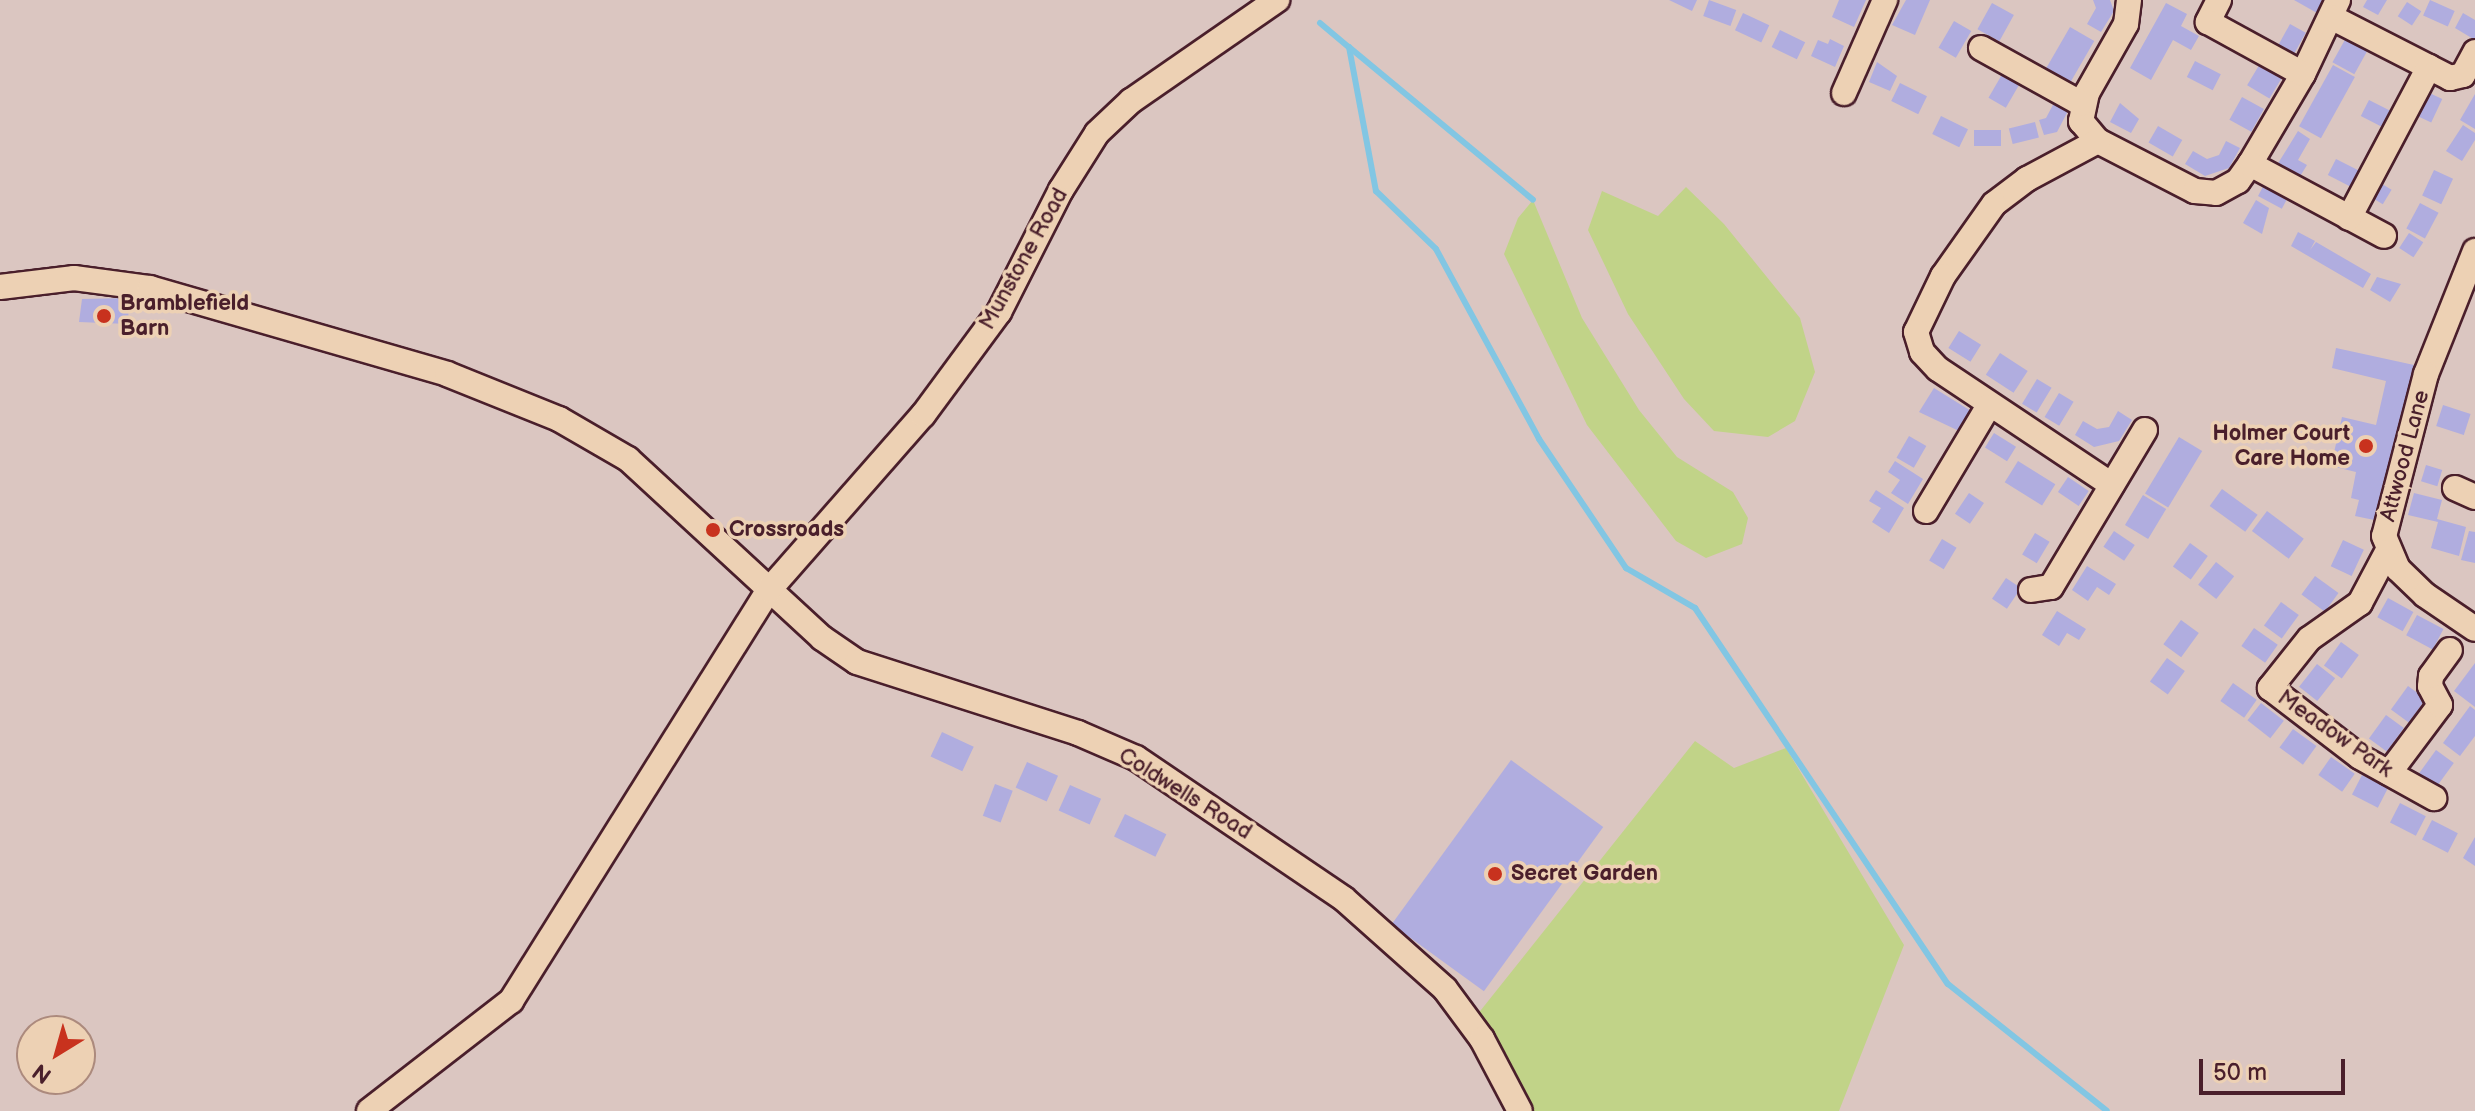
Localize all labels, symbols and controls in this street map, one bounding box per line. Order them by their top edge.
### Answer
street label: Munstone Road [974,184,1074,334]
place label: Bramblefield Barn [120,290,249,342]
marker: Bramblefield Barn [95,307,113,325]
street label: Attwood Lane [2375,387,2435,525]
place label: Holmer Court Care Home [2213,420,2350,472]
marker: Holmer Court Care Home [2357,437,2375,455]
place label: Crossroads [729,517,844,543]
marker: Crossroads [704,521,722,539]
street label: Meadow Park [2272,685,2398,783]
street label: Coldwells Road [1113,742,1257,846]
place label: Secret Garden [1511,861,1658,887]
marker: Secret Garden [1486,865,1504,883]
north arrow [16,1015,96,1095]
scale bar [2203,1043,2349,1093]
text: N [28,1057,57,1089]
text: 50 m [2213,1058,2267,1087]

